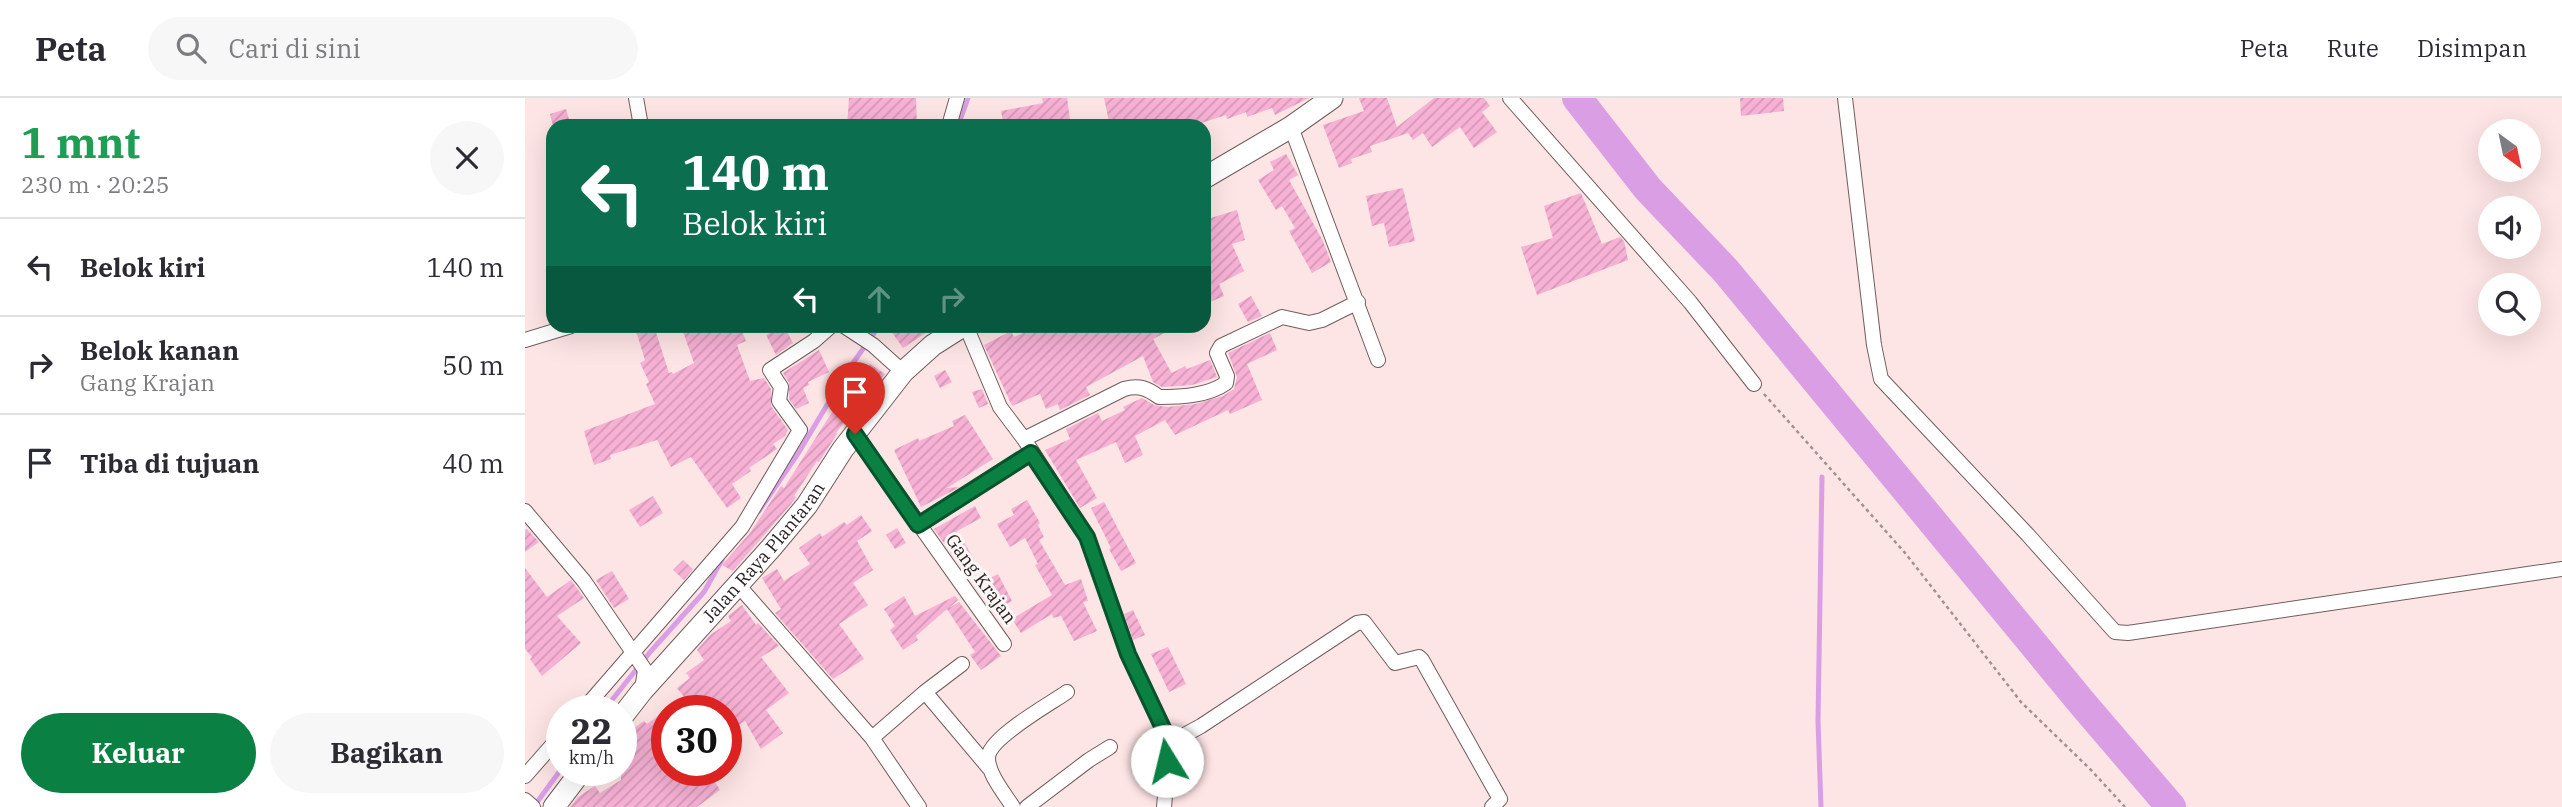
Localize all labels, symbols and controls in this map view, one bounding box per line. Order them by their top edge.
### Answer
search box [148,17,638,80]
text: Peta [35,27,106,70]
icon: search [172,29,210,67]
text: Cari di sini [228,31,361,65]
text: Peta [2240,32,2289,64]
text: Rute [2327,32,2379,64]
text: Disimpan [2417,32,2527,64]
text: 1 mnt [21,115,140,170]
north arrow [2478,119,2541,182]
map controls [2478,119,2541,336]
button: close [430,121,504,195]
text: 140 m [682,140,829,203]
icon: left [567,147,658,238]
text: 230 m · 20:25 [21,169,170,199]
button: sound [2478,196,2541,259]
text: Belok kiri [682,202,827,244]
icon: left [21,248,59,286]
text: Belok kiri [80,250,205,284]
text: 140 m [426,250,504,284]
button: search [2478,273,2541,336]
icon: left [787,280,825,318]
icon: ahead [860,280,898,318]
icon: right [933,280,971,318]
text: Belok kanan [80,333,239,367]
icon: right [21,346,59,384]
text: 50 m [442,348,504,382]
pin [825,362,885,434]
text: Gang Krajan [80,367,215,397]
icon: arrive [836,373,874,411]
icon: arrive [21,444,59,482]
text: Tiba di tujuan [80,446,260,480]
text: 40 m [442,446,504,480]
street label: Jalan Raya Plantaran [697,478,830,627]
street label: Gang Krajan [941,529,1022,628]
speed limit sign: 30 [651,695,742,786]
text: 22 [570,708,613,754]
button: Keluar [21,713,256,793]
button: Bagikan [270,713,504,793]
position arrow [1130,724,1204,798]
text: km/h [569,746,614,769]

